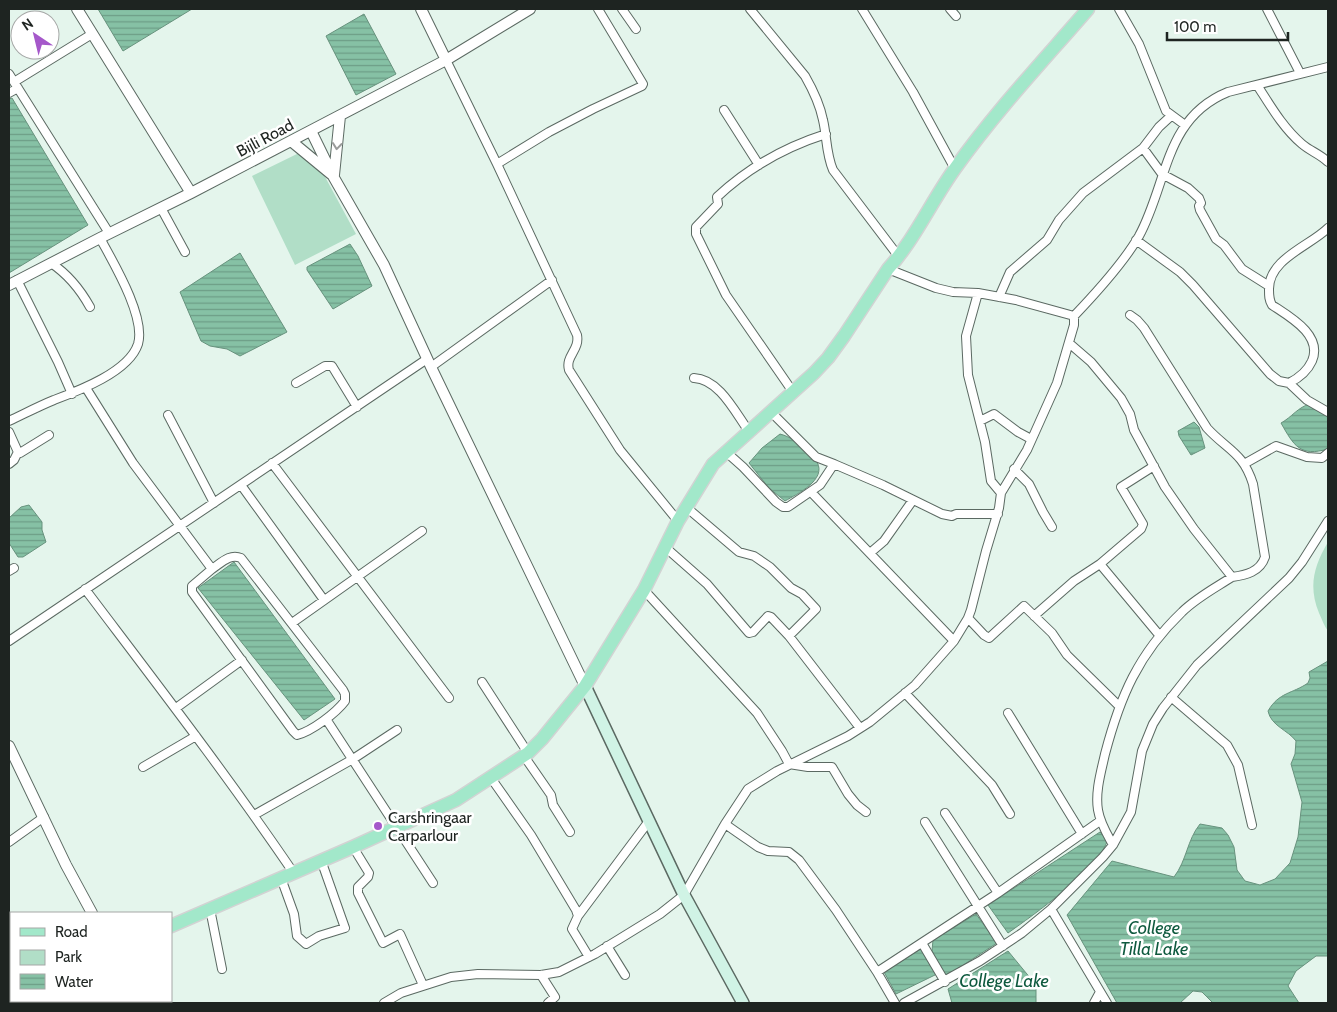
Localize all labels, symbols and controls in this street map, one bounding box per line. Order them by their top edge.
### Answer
north arrow [10,10,60,60]
scale bar [1167,10,1288,42]
text: N [18,14,37,35]
text: 100 m [1174,18,1216,36]
street label: Bijli Road [233,115,297,161]
one-way arrow [331,142,342,150]
place label: Carshringaar Carparlour [388,808,473,845]
marker: Carshringaar Carparlour [372,820,384,832]
legend [10,912,172,1002]
water label: College Tilla Lake [1120,917,1188,960]
text: Road [55,923,88,941]
text: Park [55,948,82,966]
water label: College Lake [959,970,1049,992]
text: Water [55,973,93,991]

